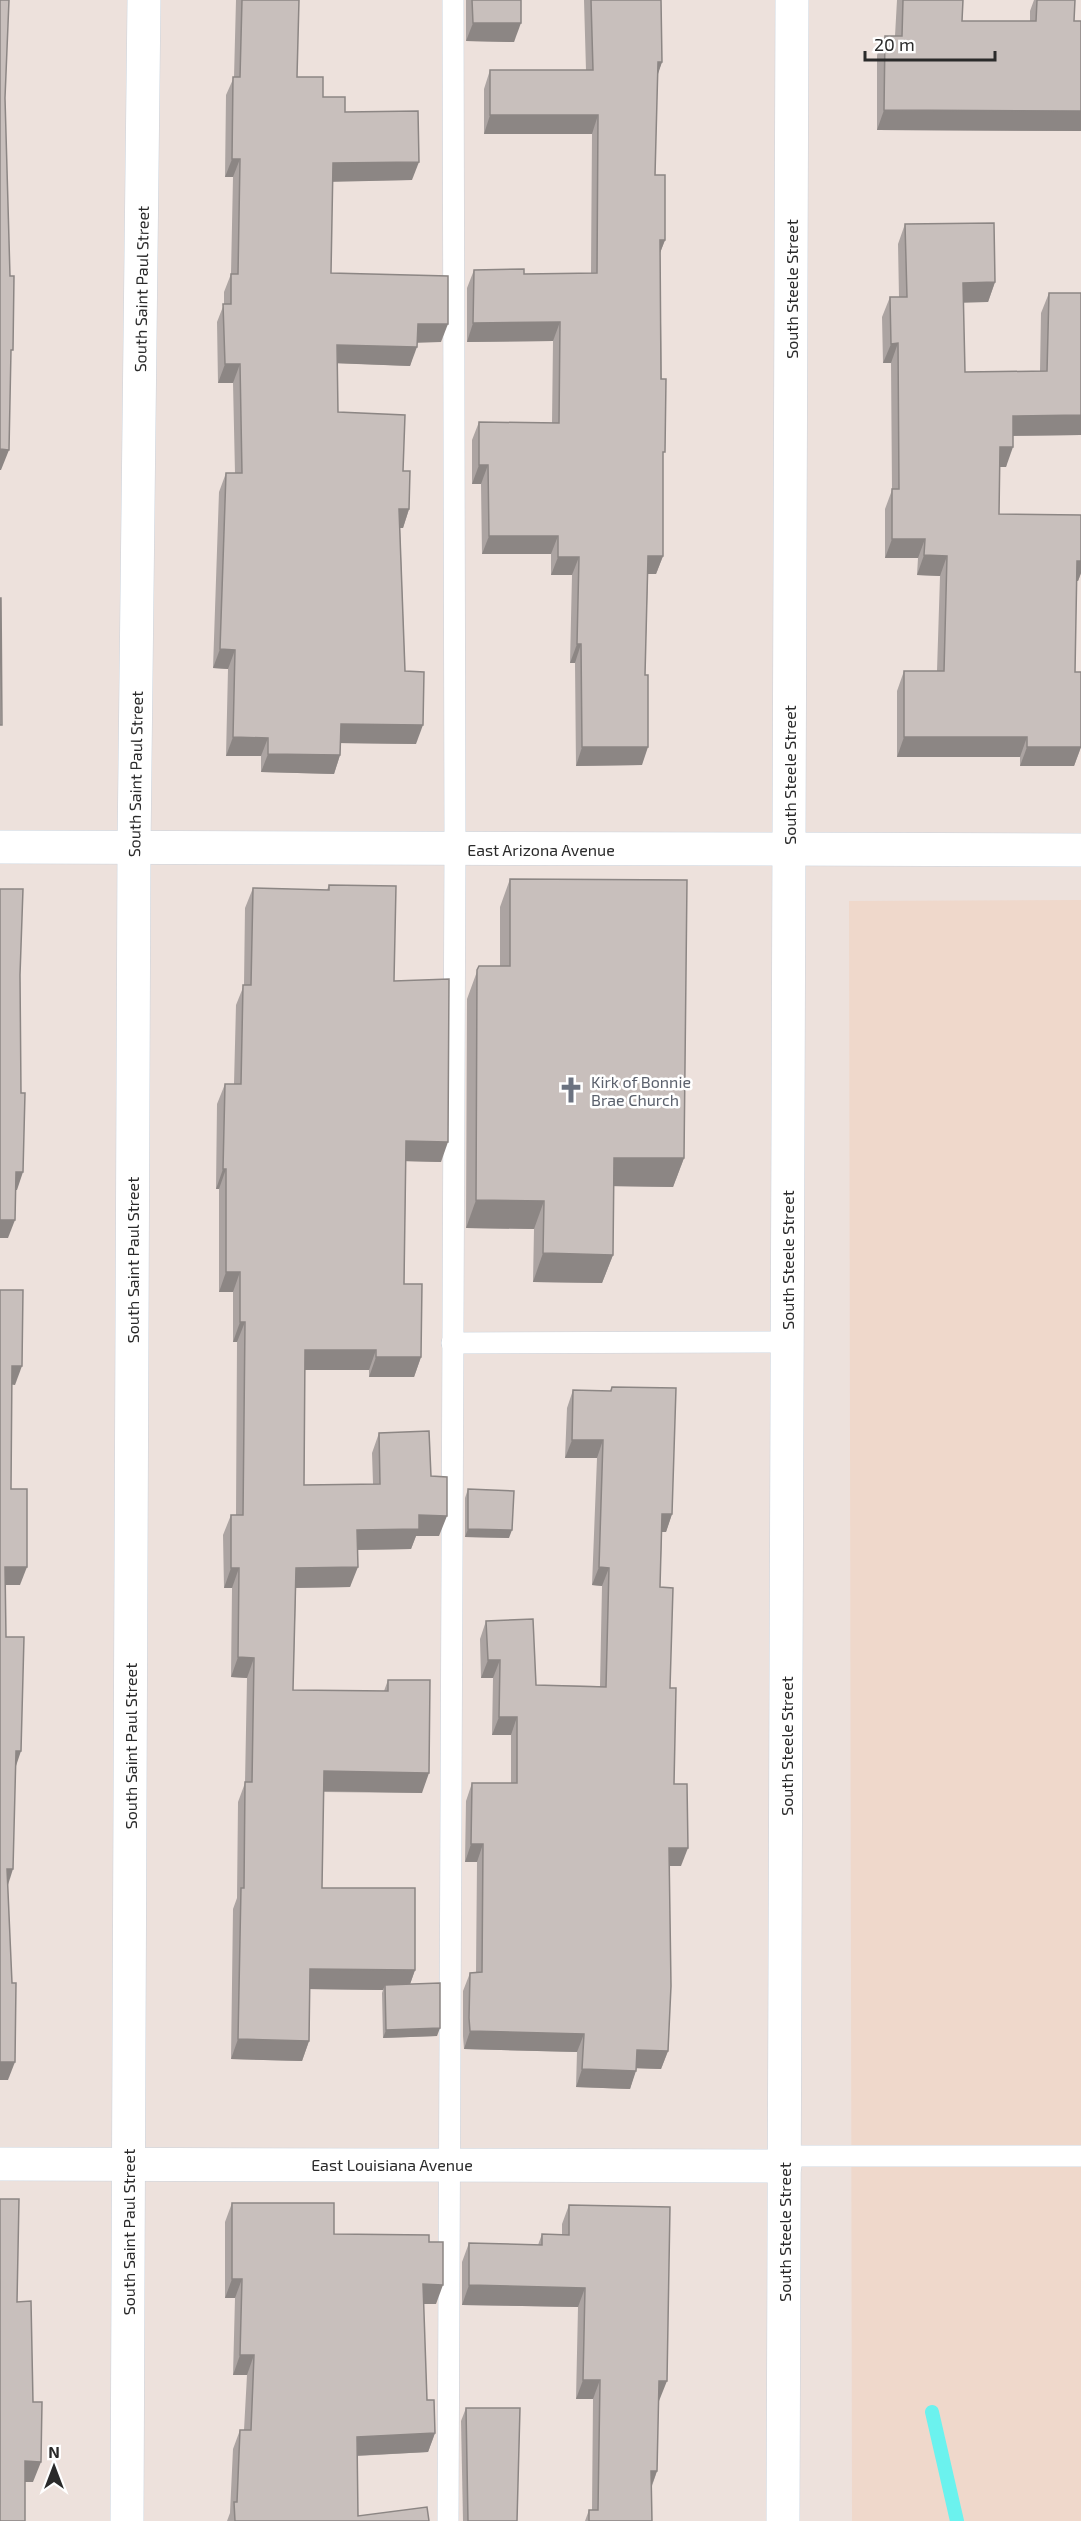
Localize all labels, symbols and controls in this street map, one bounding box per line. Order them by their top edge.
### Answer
scale bar [865,24,996,62]
text: 20 m [874,33,915,55]
street label: South Saint Paul Street [130,206,152,372]
street label: South Steele Street [782,219,801,359]
street label: South Saint Paul Street [124,691,146,857]
street label: South Steele Street [780,705,799,845]
street label: East Arizona Avenue [467,840,615,859]
place label: Kirk of Bonnie Brae Church [591,1072,691,1109]
church icon: Kirk of Bonnie Brae Church [556,1075,586,1105]
street label: South Saint Paul Street [123,1177,142,1343]
street label: South Steele Street [778,1190,797,1330]
street label: South Saint Paul Street [121,1663,140,1829]
street label: South Steele Street [777,1676,796,1816]
street label: South Saint Paul Street [119,2149,138,2315]
street label: East Louisiana Avenue [311,2155,473,2174]
street label: South Steele Street [775,2162,794,2302]
north arrow [24,2437,84,2497]
text: N [48,2442,60,2461]

